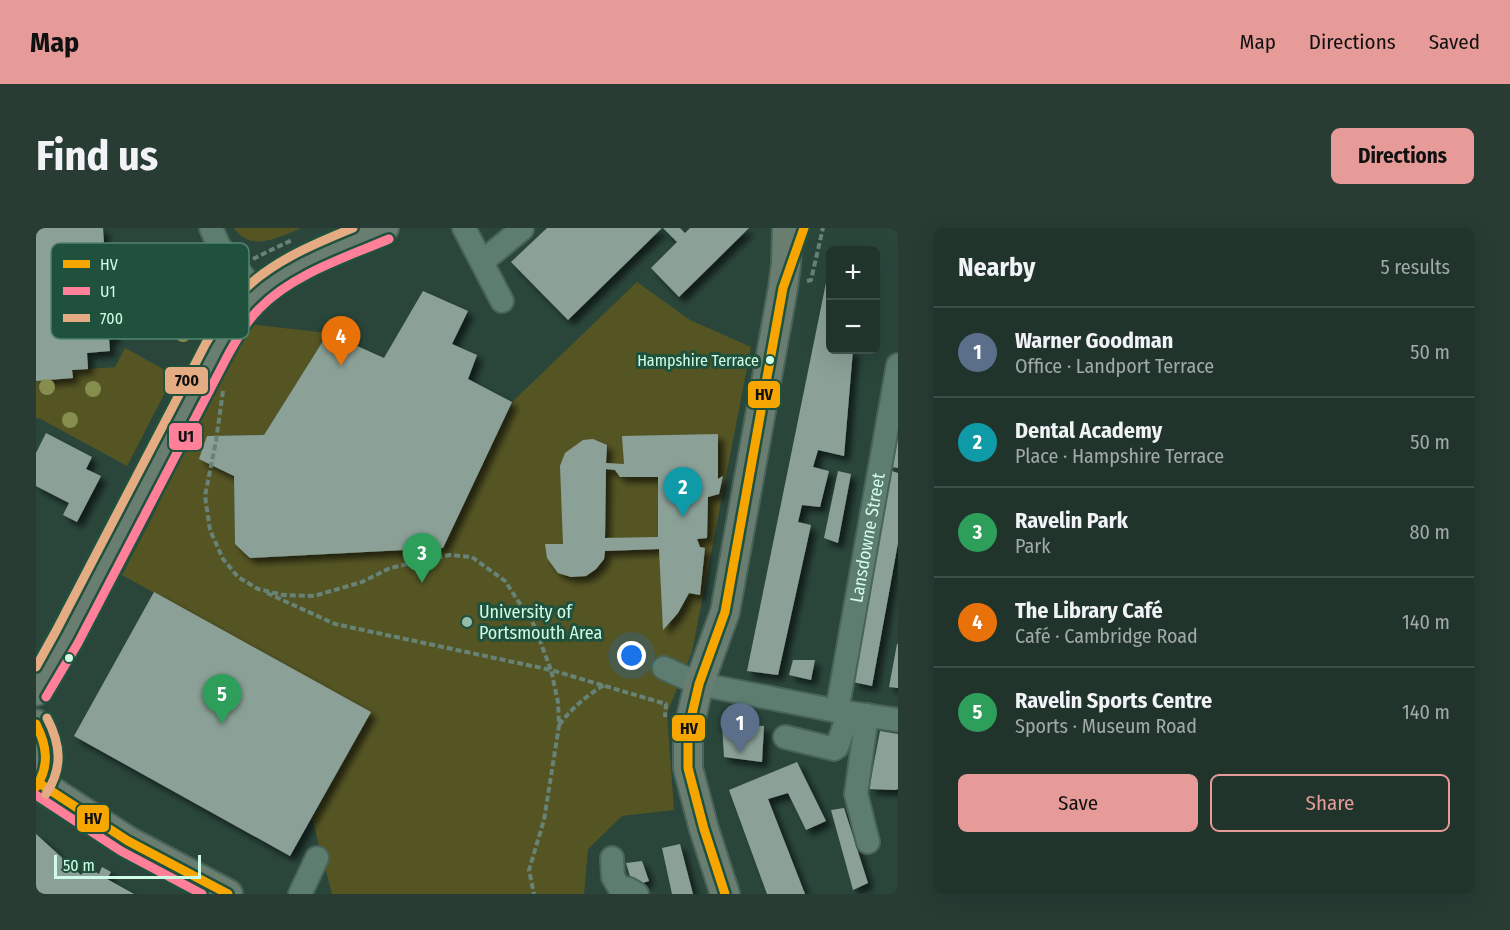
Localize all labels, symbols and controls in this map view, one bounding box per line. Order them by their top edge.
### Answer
text: Map [30,26,79,59]
text: Map [1239,29,1276,55]
text: Directions [1309,29,1396,55]
text: Saved [1429,29,1480,55]
button: Directions [1331,128,1474,184]
text: Find us [36,131,158,181]
legend [51,243,249,339]
map controls [826,246,880,354]
button: + [826,246,880,300]
text: Nearby [958,252,1035,283]
text: HV [100,255,119,274]
text: 5 results [1380,255,1450,279]
text: U1 [100,282,116,301]
button: − [826,300,880,354]
text: 700 [100,309,123,328]
pin: 4 [322,316,360,366]
text: Warner Goodman [1015,327,1173,354]
text: 1 [973,340,982,364]
text: 50 m [1410,340,1450,364]
place label: Hampshire Terrace [637,351,759,370]
marker: Hampshire Terrace [764,354,776,366]
text: Office · Landport Terrace [1015,354,1214,378]
line badge: 700 [164,366,209,395]
text: 700 [175,371,199,390]
line badge: HV [747,380,781,409]
text: HV [755,385,774,404]
text: Dental Academy [1015,417,1162,444]
line badge: U1 [168,422,203,451]
text: U1 [178,427,194,446]
text: 2 [973,430,982,454]
text: 50 m [1410,430,1450,454]
text: Place · Hampshire Terrace [1015,444,1224,468]
pin: 2 [664,468,702,517]
street label: Lansdowne Street [845,471,890,604]
text: Ravelin Park [1015,507,1128,534]
text: 3 [973,520,982,544]
text: 80 m [1410,520,1450,544]
pin: 3 [402,534,442,583]
text: Park [1015,534,1051,558]
text: The Library Café [1015,597,1163,624]
place label: University of Portsmouth Area [479,601,602,644]
text: 4 [972,610,983,634]
text: 140 m [1402,610,1450,634]
marker: University of Portsmouth Area [460,615,474,629]
text: Café · Cambridge Road [1015,624,1198,648]
your location [617,641,646,670]
unlabelled marker [63,652,75,664]
pin: 5 [202,674,242,724]
text: Ravelin Sports Centre [1015,687,1212,714]
text: 5 [973,700,982,724]
text: 140 m [1402,700,1450,724]
pin: 1 [720,704,760,753]
line badge: HV [671,714,706,742]
text: Sports · Museum Road [1015,714,1197,738]
text: HV [680,719,699,738]
button: Save [958,774,1198,832]
button: Share [1210,774,1450,832]
line badge: HV [76,804,110,833]
text: HV [84,809,103,828]
scale bar [54,852,201,880]
text: 50 m [63,856,95,875]

